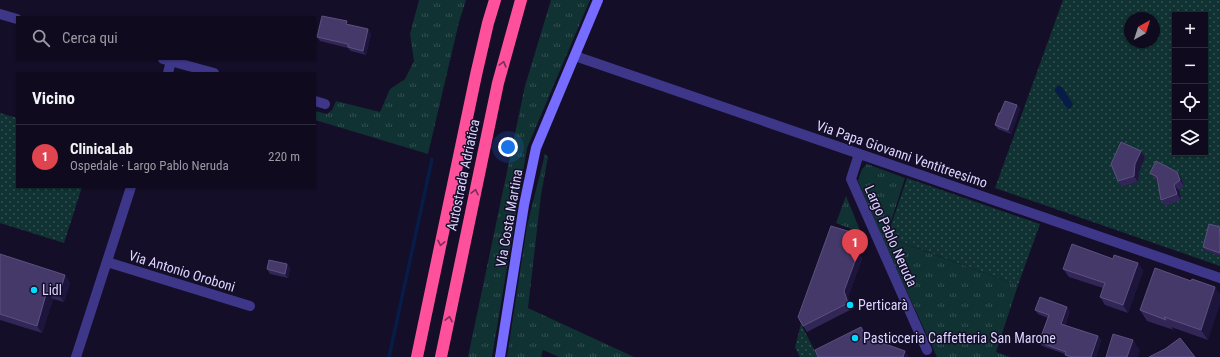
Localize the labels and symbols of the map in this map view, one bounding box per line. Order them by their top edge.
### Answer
north arrow [1124,12,1160,48]
one-way arrow [498,61,506,68]
street label: Via Papa Giovanni Ventitreesimo [814,117,990,191]
street label: Autostrada Adriatica [443,118,483,232]
your location [498,137,518,157]
street label: Via Costa Martina [493,168,525,268]
street label: Largo Pablo Neruda [861,183,921,289]
one-way arrow [471,188,479,195]
pin: 1 [842,229,868,262]
one-way arrow [437,240,445,246]
street label: Via Antonio Oroboni [127,247,237,295]
place label: Lidl [42,282,62,298]
marker: Lidl [29,285,39,295]
place label: Perticarà [858,297,908,313]
marker: Perticarà [845,300,855,310]
one-way arrow [444,316,452,322]
place label: Pasticceria Caffetteria San Marone [863,330,1056,346]
marker: Pasticceria Caffetteria San Marone [850,333,860,343]

